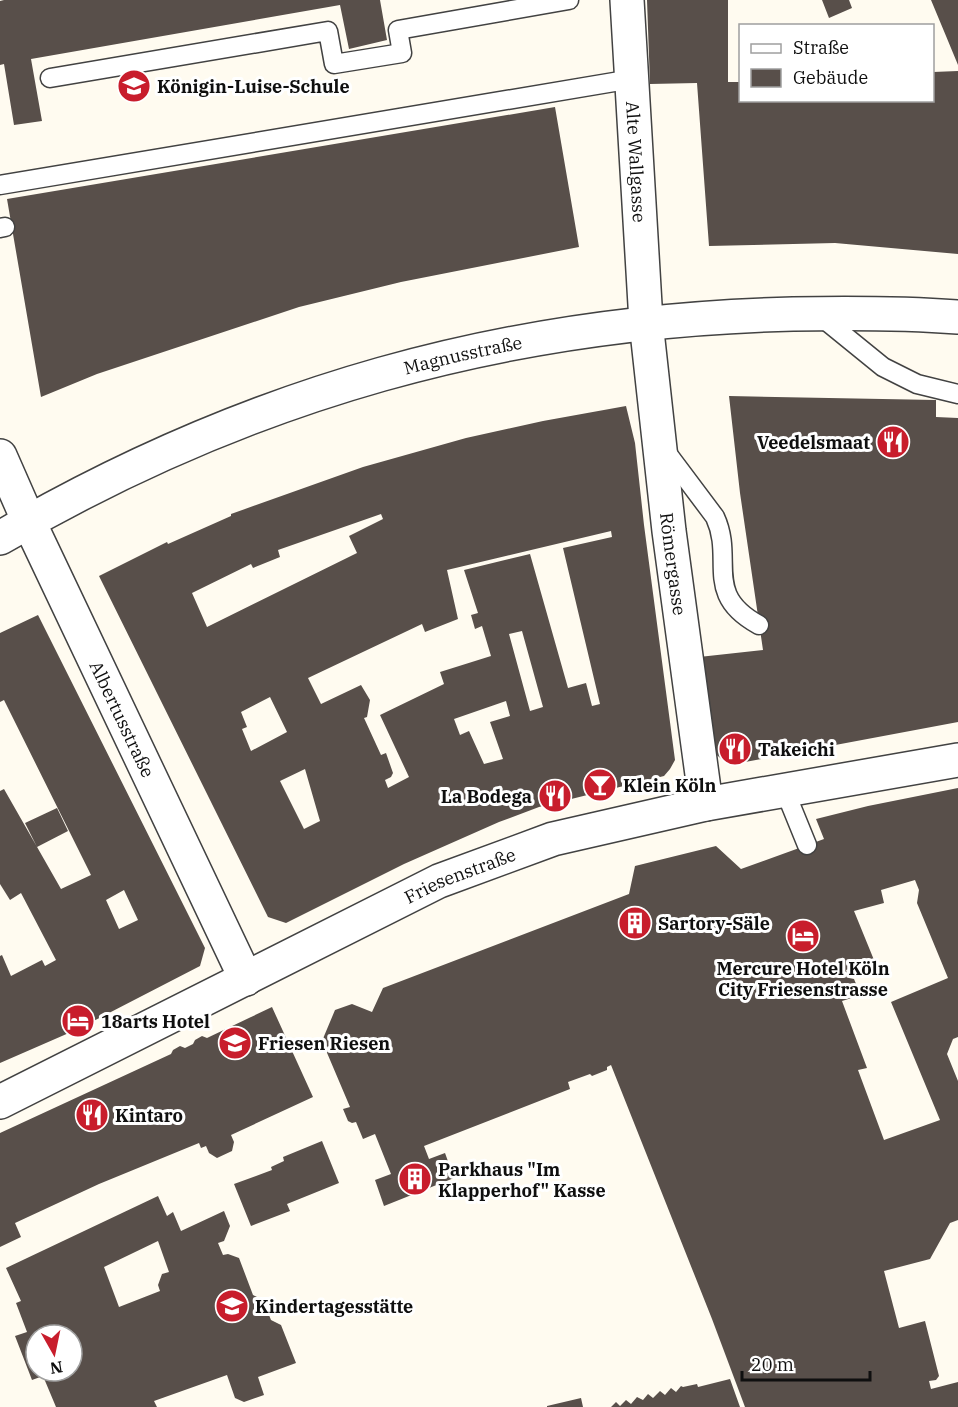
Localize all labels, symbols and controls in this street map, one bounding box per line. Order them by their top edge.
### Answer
legend [739,24,934,102]
text: Straße [793,36,849,59]
text: Gebäude [793,66,868,89]
school or university icon: Königin-Luise-Schule [116,68,152,104]
place label: Königin-Luise-Schule [157,75,350,98]
street label: Alte Wallgasse [621,100,652,223]
street label: Magnusstraße [401,330,524,379]
restaurant icon: Veedelsmaat [875,424,911,460]
place label: Veedelsmaat [757,431,870,454]
street label: Römergasse [656,511,692,617]
street label: Albertusstraße [85,657,160,781]
restaurant icon: Takeichi [717,731,753,767]
place label: Takeichi [758,738,835,761]
bar icon: Klein Köln [582,767,618,803]
place label: Klein Köln [623,774,717,797]
restaurant icon: La Bodega [537,778,573,814]
place label: La Bodega [441,785,532,808]
street label: Friesenstraße [400,842,519,908]
building icon: Sartory-Säle [617,905,653,941]
place label: Sartory-Säle [658,912,770,935]
hotel icon: Mercure Hotel Köln City Friesenstrasse [785,918,821,954]
place label: Mercure Hotel Köln City Friesenstrasse [716,957,890,1001]
hotel icon: 18arts Hotel [60,1003,96,1039]
place label: 18arts Hotel [101,1010,210,1033]
school or university icon: Friesen Riesen [217,1025,253,1061]
place label: Friesen Riesen [258,1032,390,1055]
restaurant icon: Kintaro [74,1097,110,1133]
place label: Kintaro [115,1104,183,1127]
place label: Parkhaus "Im Klapperhof" Kasse [438,1158,606,1202]
building icon: Parkhaus "Im Klapperhof" Kasse [397,1161,433,1197]
school or university icon: Kindertagesstätte [214,1288,250,1324]
place label: Kindertagesstätte [255,1295,413,1318]
north arrow [24,1323,84,1383]
scale bar [742,1344,870,1382]
text: 20 m [751,1353,794,1376]
text: N [49,1357,64,1379]

